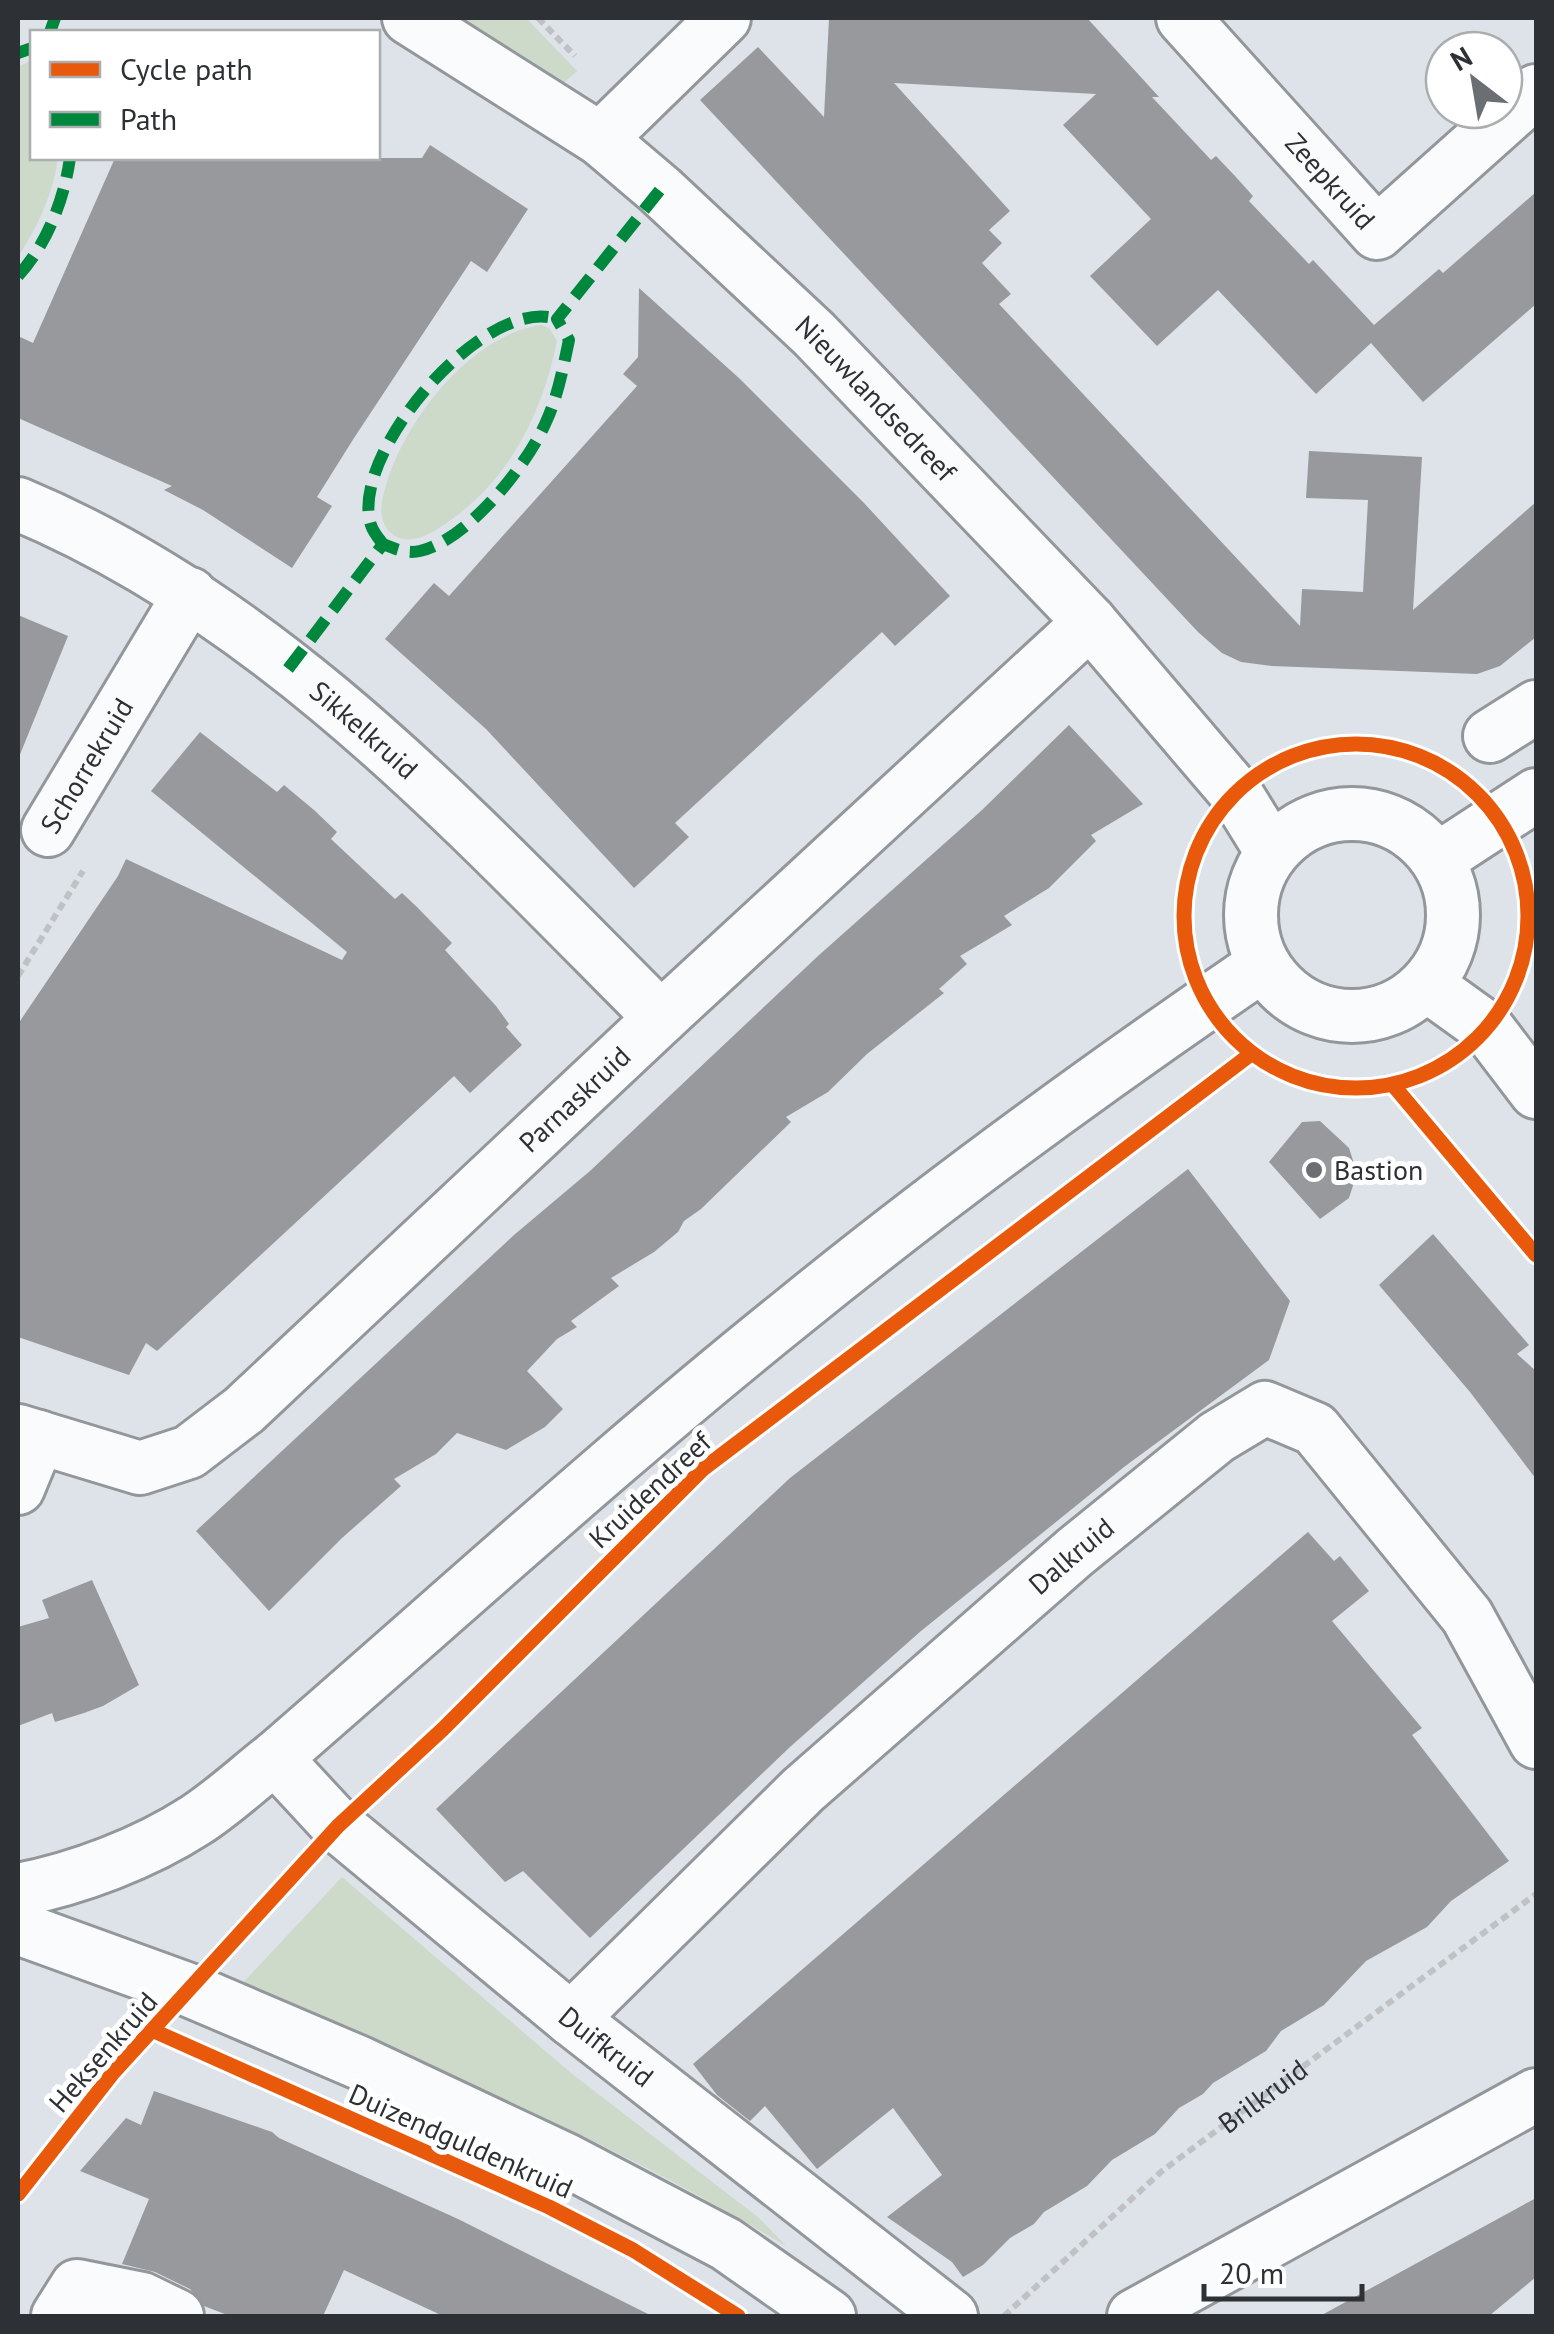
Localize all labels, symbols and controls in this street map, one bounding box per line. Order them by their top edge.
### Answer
legend [30,30,380,160]
north arrow [1424,30,1524,130]
text: N [1443,38,1478,79]
text: Cycle path [120,49,253,88]
text: Path [120,99,177,138]
street label: Zeepkruid [1278,125,1384,237]
street label: Nieuwlandsedreef [788,307,965,490]
street label: Sikkelkruid [302,672,426,787]
street label: Schorrekruid [31,691,141,840]
street label: Parnaskruid [511,1037,638,1160]
place label: Bastion [1334,1151,1423,1188]
marker: Bastion [1303,1159,1325,1181]
street label: Kruidendreef [580,1423,720,1556]
street label: Dalkruid [1020,1509,1121,1602]
street label: Heksenkruid [40,1984,165,2120]
street label: Duifkruid [551,1998,661,2095]
street label: Brilkruid [1211,2051,1315,2141]
street label: Duizendguldenkruid [344,2075,579,2206]
scale bar [1204,2239,1362,2301]
text: 20 m [1219,2253,1284,2292]

